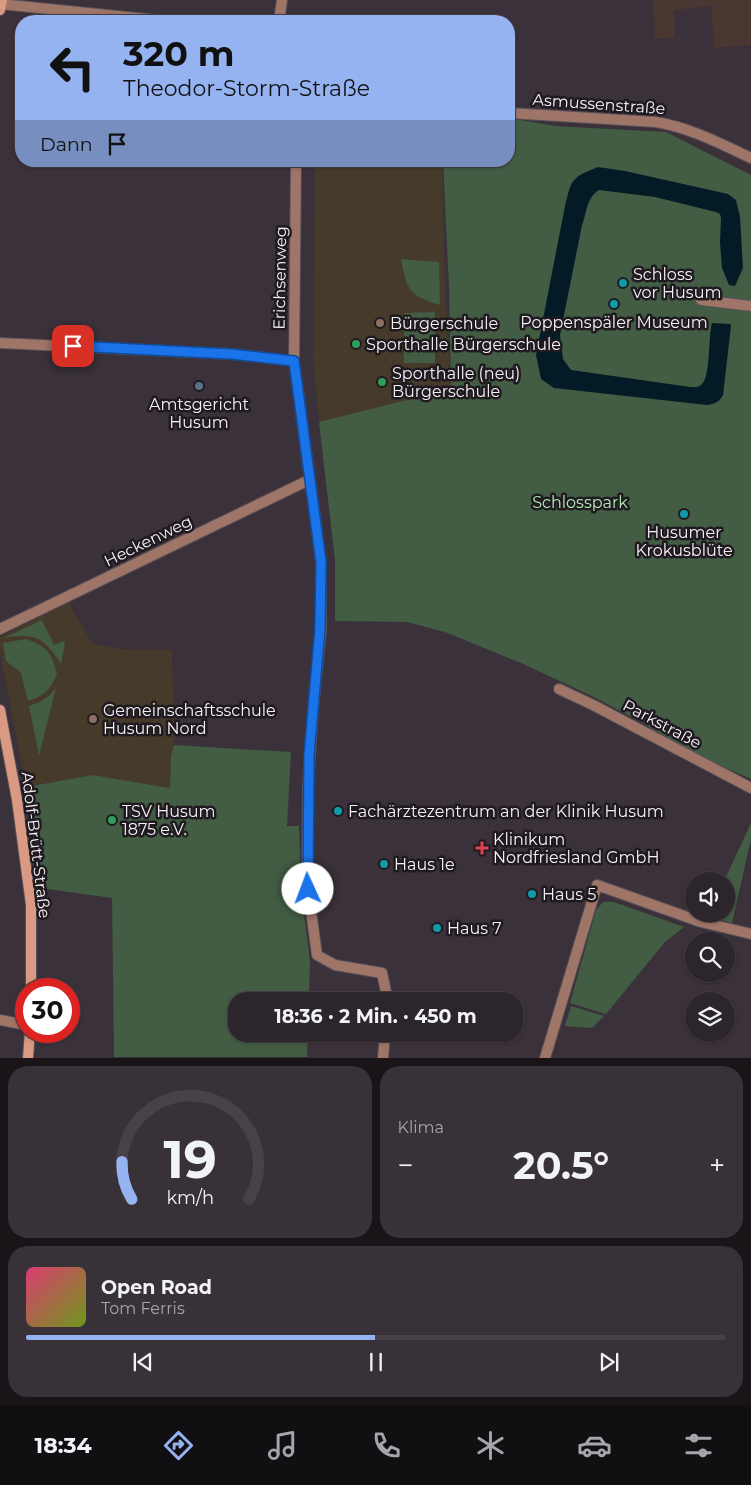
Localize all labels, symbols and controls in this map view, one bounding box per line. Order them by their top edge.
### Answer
text: 320 m [123,32,235,75]
icon: left [40,35,105,100]
text: Theodor-Storm-Straße [123,75,370,102]
street label: Asmussenstraße [532,90,666,118]
icon: arrive [103,130,131,158]
text: Dann [40,133,93,156]
street label: Erichsenweg [270,226,290,330]
place label: Schloss vor Husum [633,265,721,302]
marker: Schloss vor Husum [617,277,629,289]
marker: Poppenspäler Museum [608,298,620,310]
place label: Poppenspäler Museum [520,313,708,332]
place label: Bürgerschule [390,314,498,333]
marker: Bürgerschule [374,317,386,329]
pin [52,325,94,367]
icon: arrive [59,332,87,360]
place label: Sporthalle Bürgerschule [366,335,561,354]
marker: Sporthalle Bürgerschule [350,338,362,350]
place label: Sporthalle (neu) Bürgerschule [392,364,520,401]
marker: Sporthalle (neu) Bürgerschule [376,376,388,388]
marker: Amtsgericht Husum [193,380,205,392]
place label: Amtsgericht Husum [149,395,250,432]
park label: Schlosspark [532,493,628,512]
marker: Husumer Krokusblüte [678,508,690,520]
street label: Heckenweg [101,512,195,570]
place label: Husumer Krokusblüte [635,523,733,560]
street label: Parkstraße [620,695,704,753]
place label: Gemeinschaftsschule Husum Nord [103,701,276,738]
marker: Gemeinschaftsschule Husum Nord [87,713,99,725]
street label: Adolf-Brütt-Straße [18,771,54,919]
place label: TSV Husum 1875 e.V. [122,802,216,839]
place label: Fachärztezentrum an der Klinik Husum [348,802,664,821]
marker: Fachärztezentrum an der Klinik Husum [332,805,344,817]
marker: TSV Husum 1875 e.V. [106,814,118,826]
place label: Klinikum Nordfriesland GmbH [493,830,659,867]
marker: Klinikum Nordfriesland GmbH [475,841,489,855]
place label: Haus 1e [394,855,455,874]
marker: Haus 1e [378,858,390,870]
position arrow [281,862,333,914]
map controls [685,872,735,1042]
button: sound [685,872,735,922]
place label: Haus 5 [542,885,596,904]
marker: Haus 5 [526,888,538,900]
place label: Haus 7 [447,919,502,938]
marker: Haus 7 [431,922,443,934]
button: search [685,932,735,982]
speed limit sign: 30 [15,978,80,1043]
button: layers [685,992,735,1042]
text: 18:36 · 2 Min. · 450 m [274,1005,477,1028]
text: Klima [398,1118,444,1137]
text: 19 [163,1128,217,1191]
text: 20.5° [513,1142,609,1189]
text: − [398,1148,414,1182]
text: + [709,1148,725,1182]
text: km/h [166,1187,214,1208]
text: Open Road [101,1276,212,1299]
text: Tom Ferris [101,1299,185,1318]
icon: previous [129,1348,157,1376]
icon: pause [362,1348,390,1376]
icon: next [595,1348,623,1376]
icon: directions [161,1428,196,1463]
icon: music [265,1428,300,1463]
icon: phone [369,1428,404,1463]
icon: climate [473,1428,508,1463]
icon: car [577,1428,612,1463]
icon: filters [681,1428,716,1463]
text: 18:34 [35,1432,92,1459]

